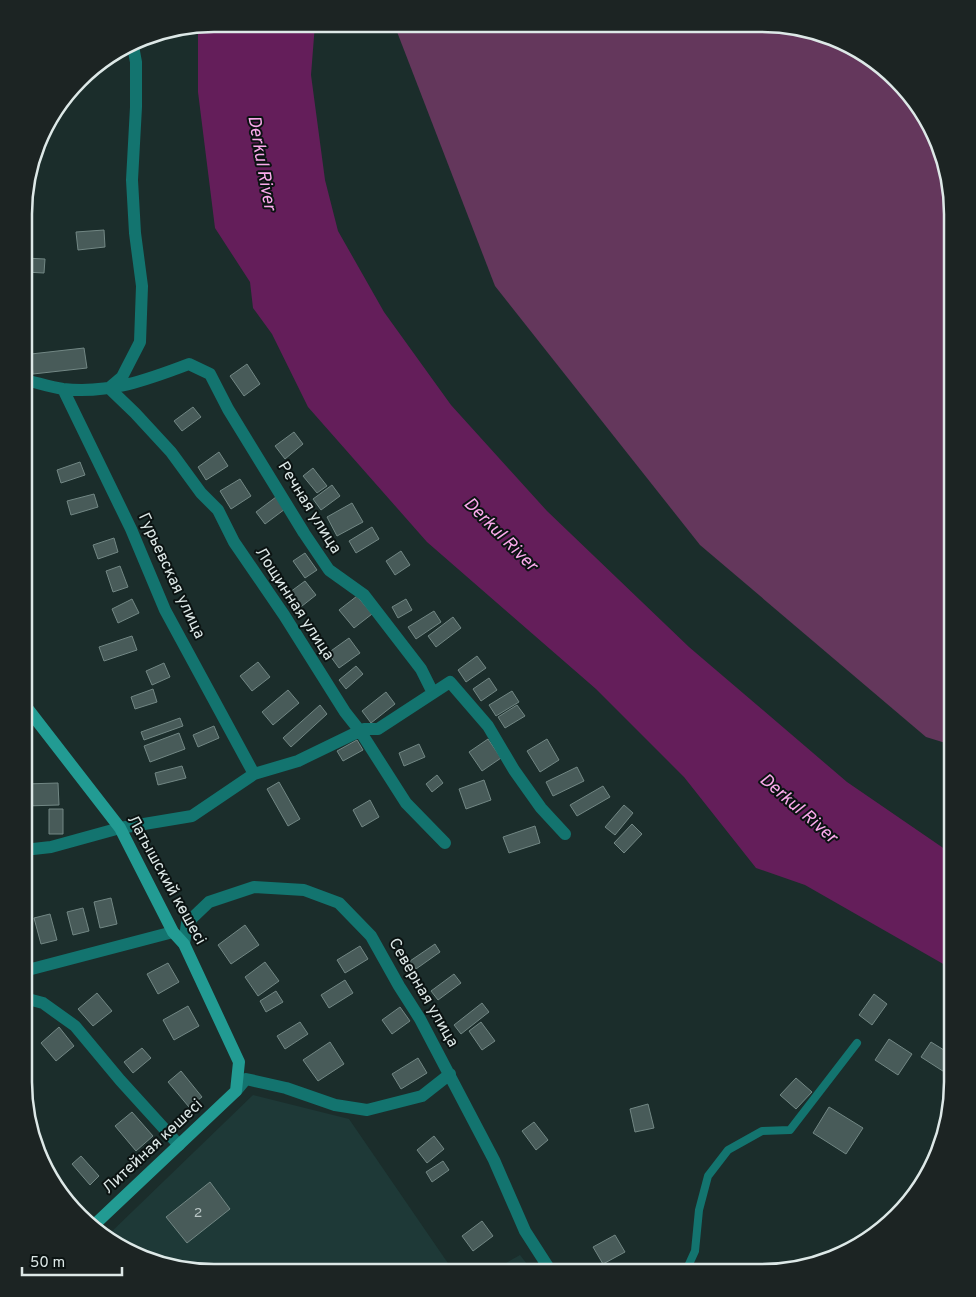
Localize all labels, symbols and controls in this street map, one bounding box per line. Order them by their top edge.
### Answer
water label: Derkul River [241,114,281,214]
street label: Речная улица [273,458,345,558]
water label: Derkul River [458,493,544,579]
street label: Гурьевская улица [133,510,209,642]
street label: Лощинная улица [250,544,338,664]
water label: Derkul River [754,769,843,851]
street label: Латышский көшесі [122,812,210,948]
street label: Северная улица [384,935,462,1051]
street label: Литейная көшесі [99,1095,207,1199]
house number: 2 [194,1205,202,1222]
scale bar [22,1244,122,1276]
text: 50 m [30,1254,65,1273]

